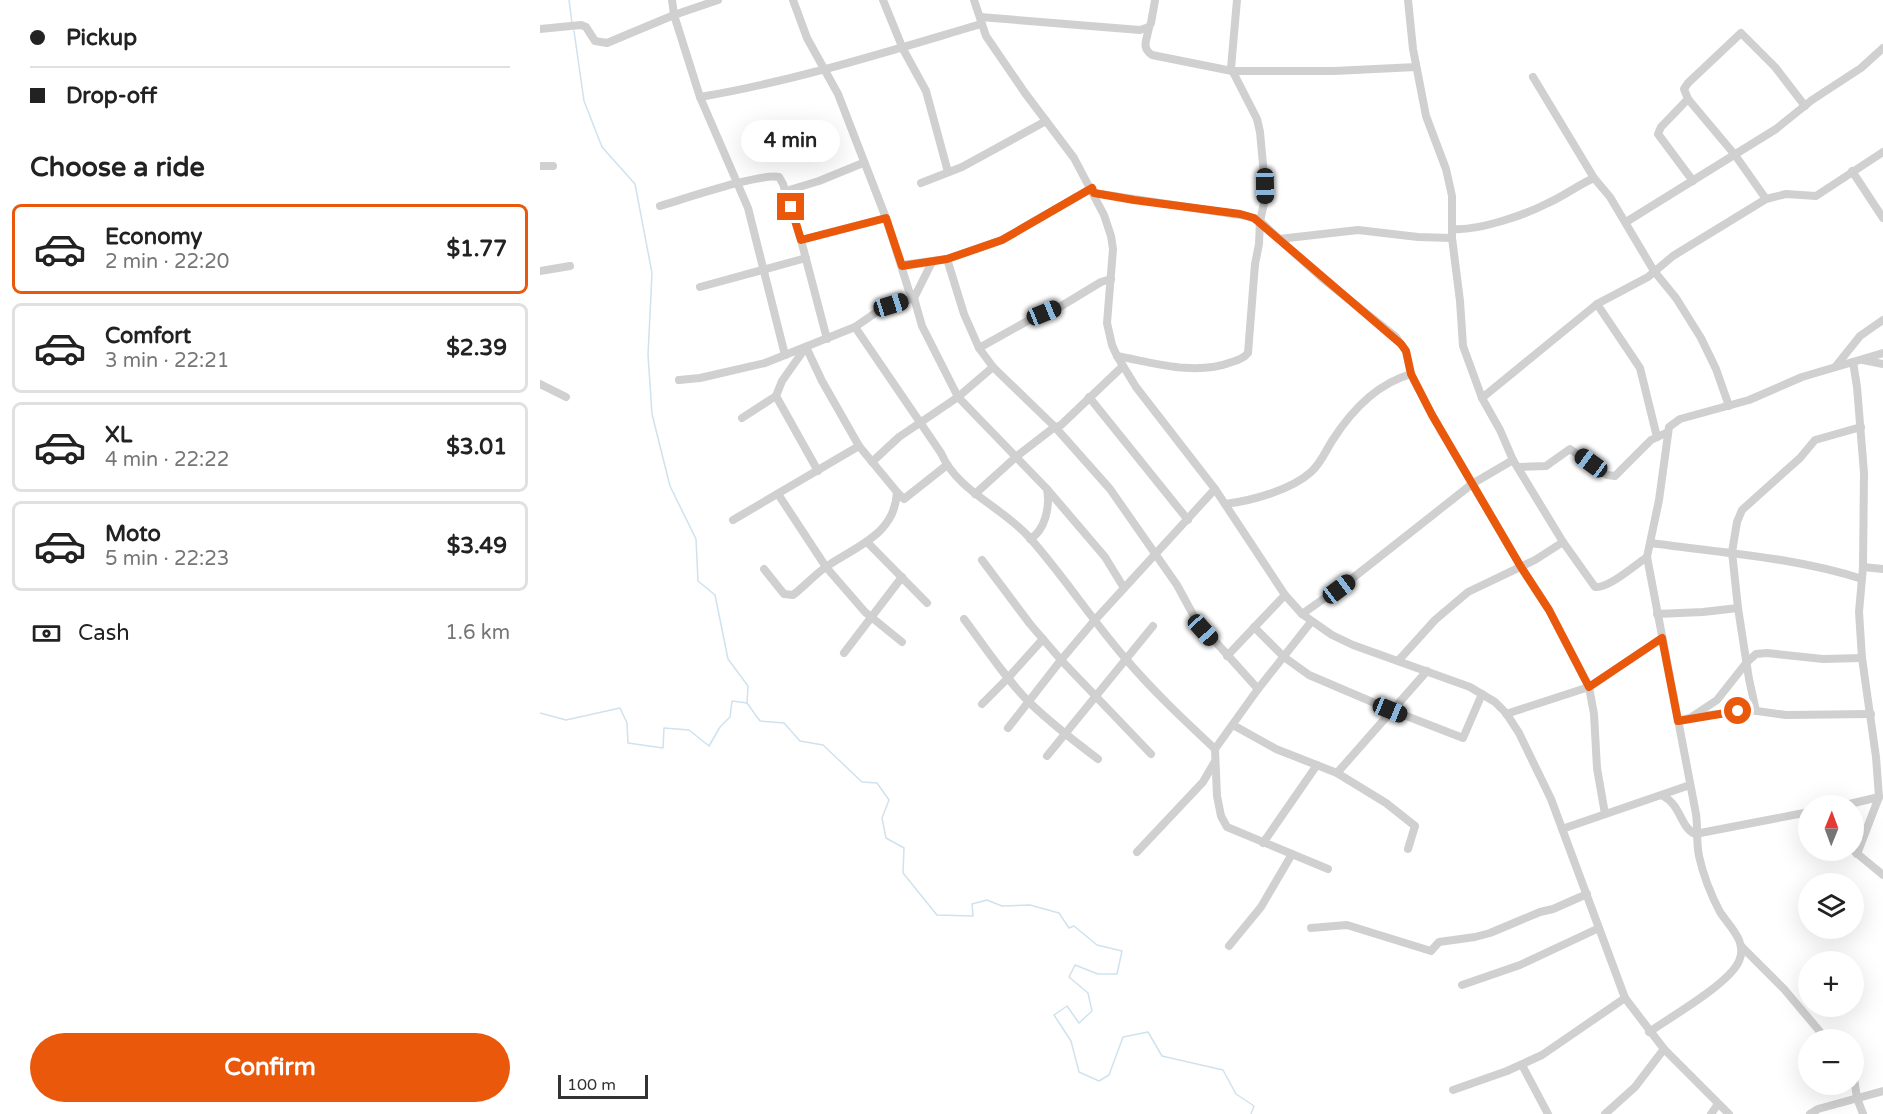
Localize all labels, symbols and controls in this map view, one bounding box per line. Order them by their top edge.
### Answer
text: Pickup [66,25,137,51]
text: Drop-off [66,83,157,109]
callout: 4 min [742,120,840,162]
text: 4 min [764,129,817,153]
text: Choose a ride [30,151,205,184]
car [1256,168,1274,204]
route end [777,193,804,220]
icon: car [33,222,87,276]
text: Economy [105,224,202,250]
text: $1.77 [446,236,507,262]
text: 2 min · 22:20 [105,250,229,274]
car [871,291,911,319]
car [1024,298,1064,328]
icon: car [33,321,87,375]
text: Comfort [105,323,191,349]
text: $2.39 [446,335,507,361]
text: 3 min · 22:21 [105,349,229,373]
icon: car [33,420,87,474]
text: XL [105,422,132,448]
text: $3.01 [446,434,507,460]
car [1571,445,1611,481]
text: 4 min · 22:22 [105,448,229,472]
icon: car [33,519,87,573]
text: Moto [105,521,161,547]
text: $3.49 [447,533,507,559]
text: 5 min · 22:23 [105,547,229,571]
car [1319,571,1359,607]
car [1184,611,1222,649]
icon: cash [30,617,63,650]
text: Cash [78,620,130,646]
text: 1.6 km [445,621,510,645]
car [1370,695,1410,725]
route start [1724,697,1751,724]
north arrow [1798,795,1864,861]
map controls [1798,795,1864,1095]
button: layers [1798,873,1864,939]
button: + [1798,951,1864,1017]
button: − [1798,1029,1864,1095]
button: Confirm [30,1033,510,1102]
scale bar [558,1072,648,1100]
text: 100 m [567,1075,616,1095]

